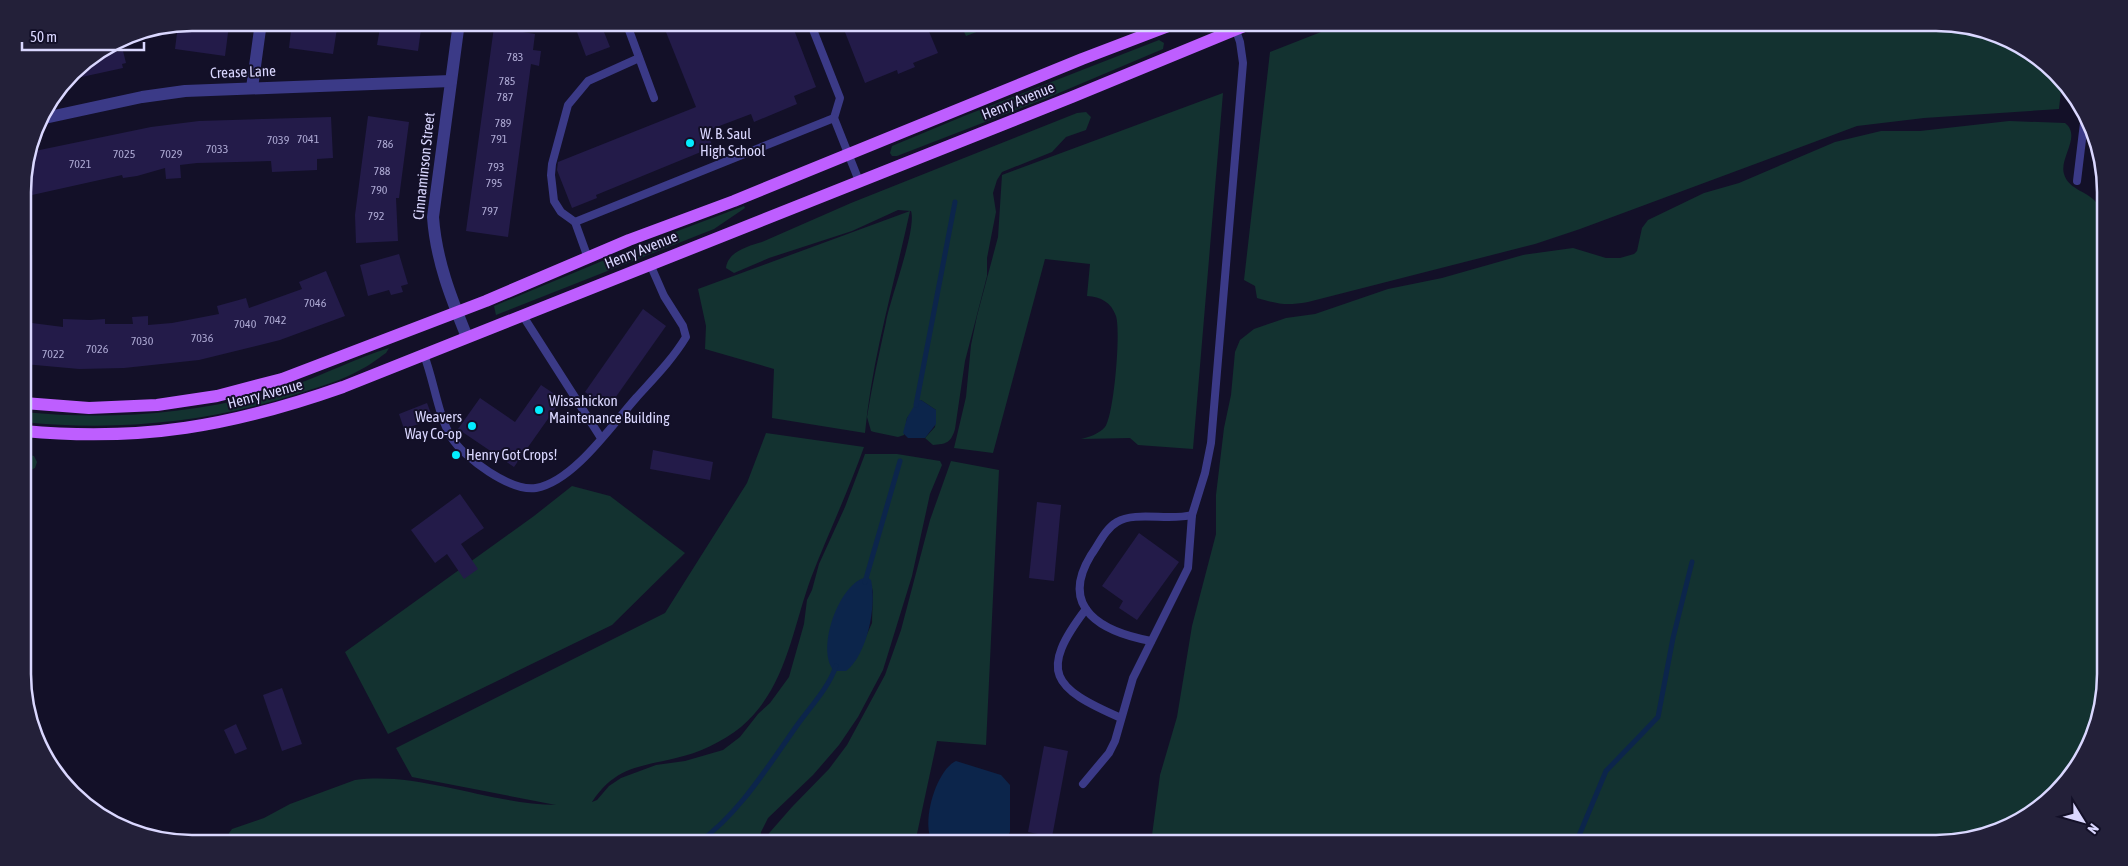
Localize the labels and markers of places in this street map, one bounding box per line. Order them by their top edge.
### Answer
place label: W. B. Saul High School [700,125,765,159]
marker: W. B. Saul High School [684,137,696,149]
place label: Wissahickon Maintenance Building [549,392,670,426]
marker: Wissahickon Maintenance Building [533,404,545,416]
place label: Weavers Way Co-op [405,408,462,442]
marker: Weavers Way Co-op [466,420,478,432]
place label: Henry Got Crops! [466,446,557,463]
marker: Henry Got Crops! [450,449,462,461]

